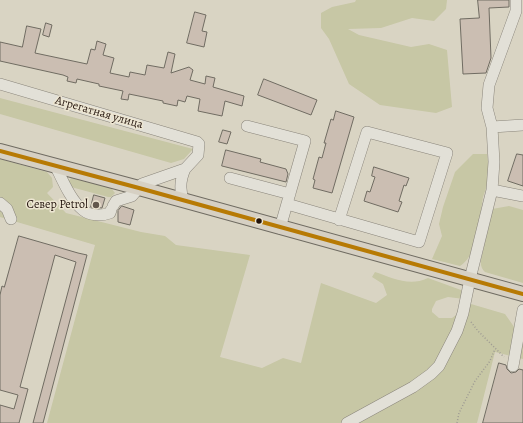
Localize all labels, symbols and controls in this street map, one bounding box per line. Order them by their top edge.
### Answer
street label: Агрегатная улица [53,94,145,132]
place label: Север Petrol [27,198,88,212]
marker: Север Petrol [91,200,101,210]
unlabelled marker [254,216,264,226]

